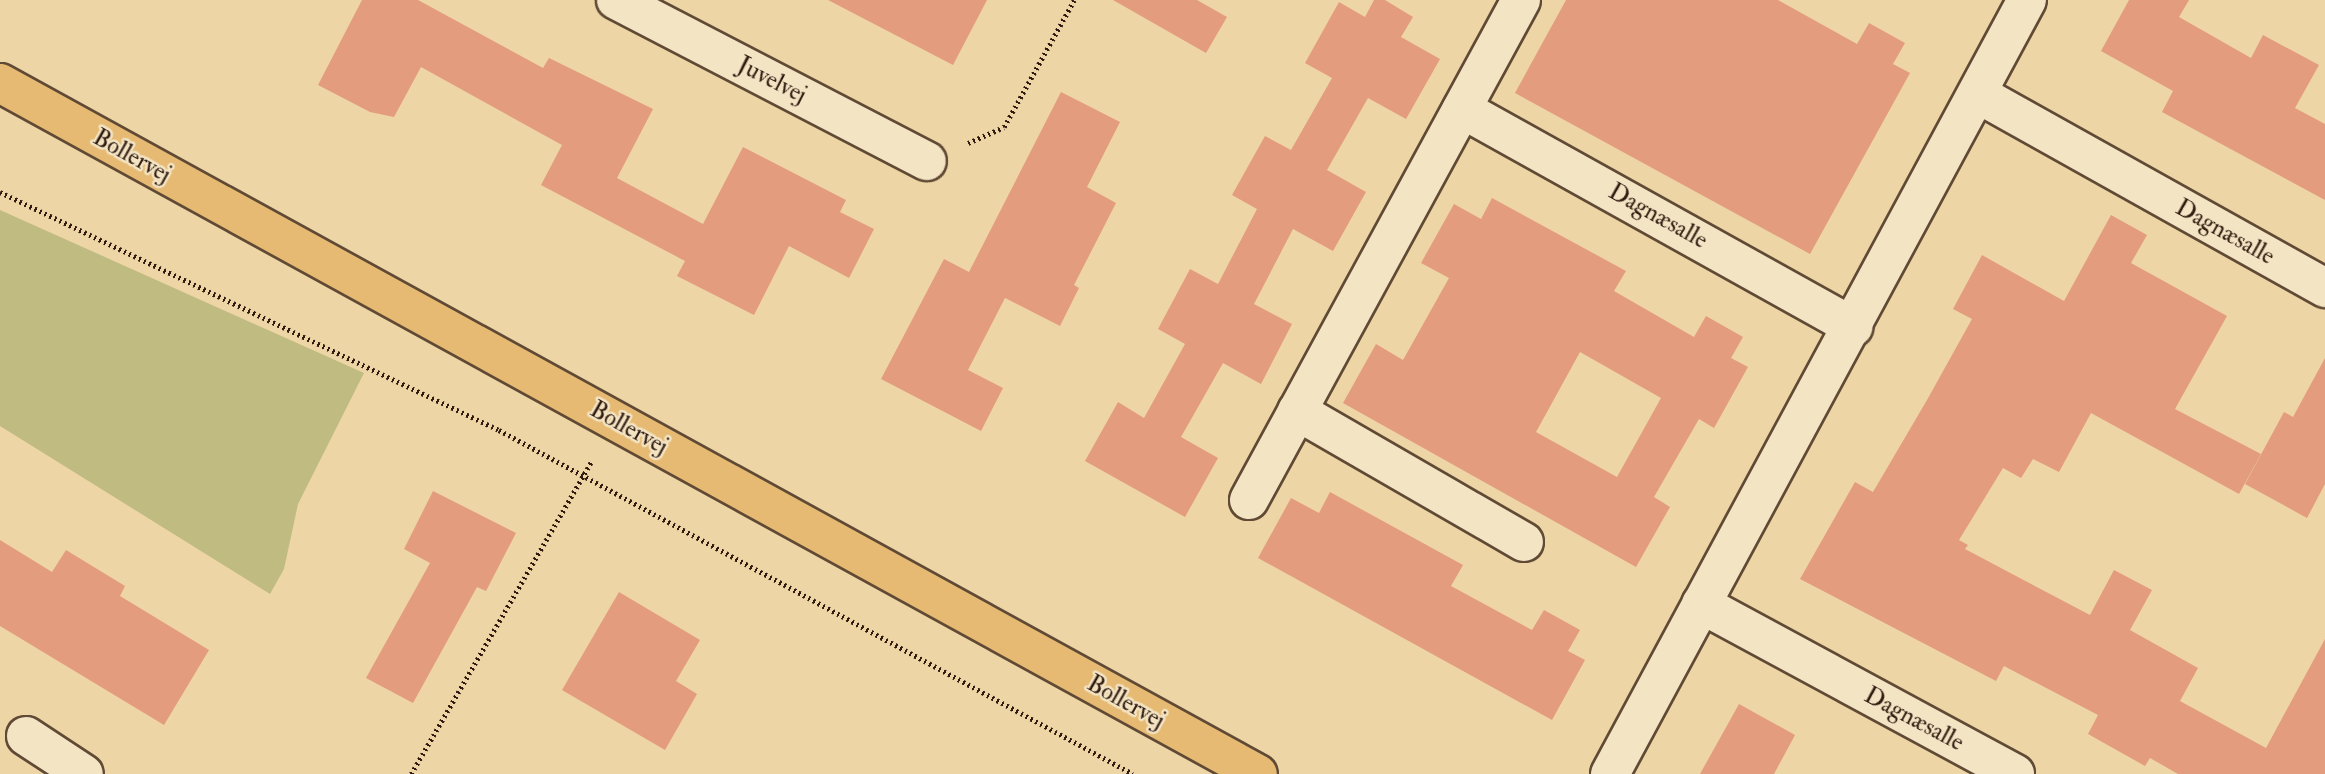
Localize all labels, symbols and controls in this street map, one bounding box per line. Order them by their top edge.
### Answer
street label: Juvelvej [733,50,811,110]
street label: Bollervej [88,123,176,189]
street label: Dagnæsalle [1604,177,1712,255]
street label: Dagnæsalle [2171,193,2279,271]
street label: Bollervej [585,395,673,461]
street label: Bollervej [1082,669,1170,735]
street label: Dagnæsalle [1859,681,1969,757]

